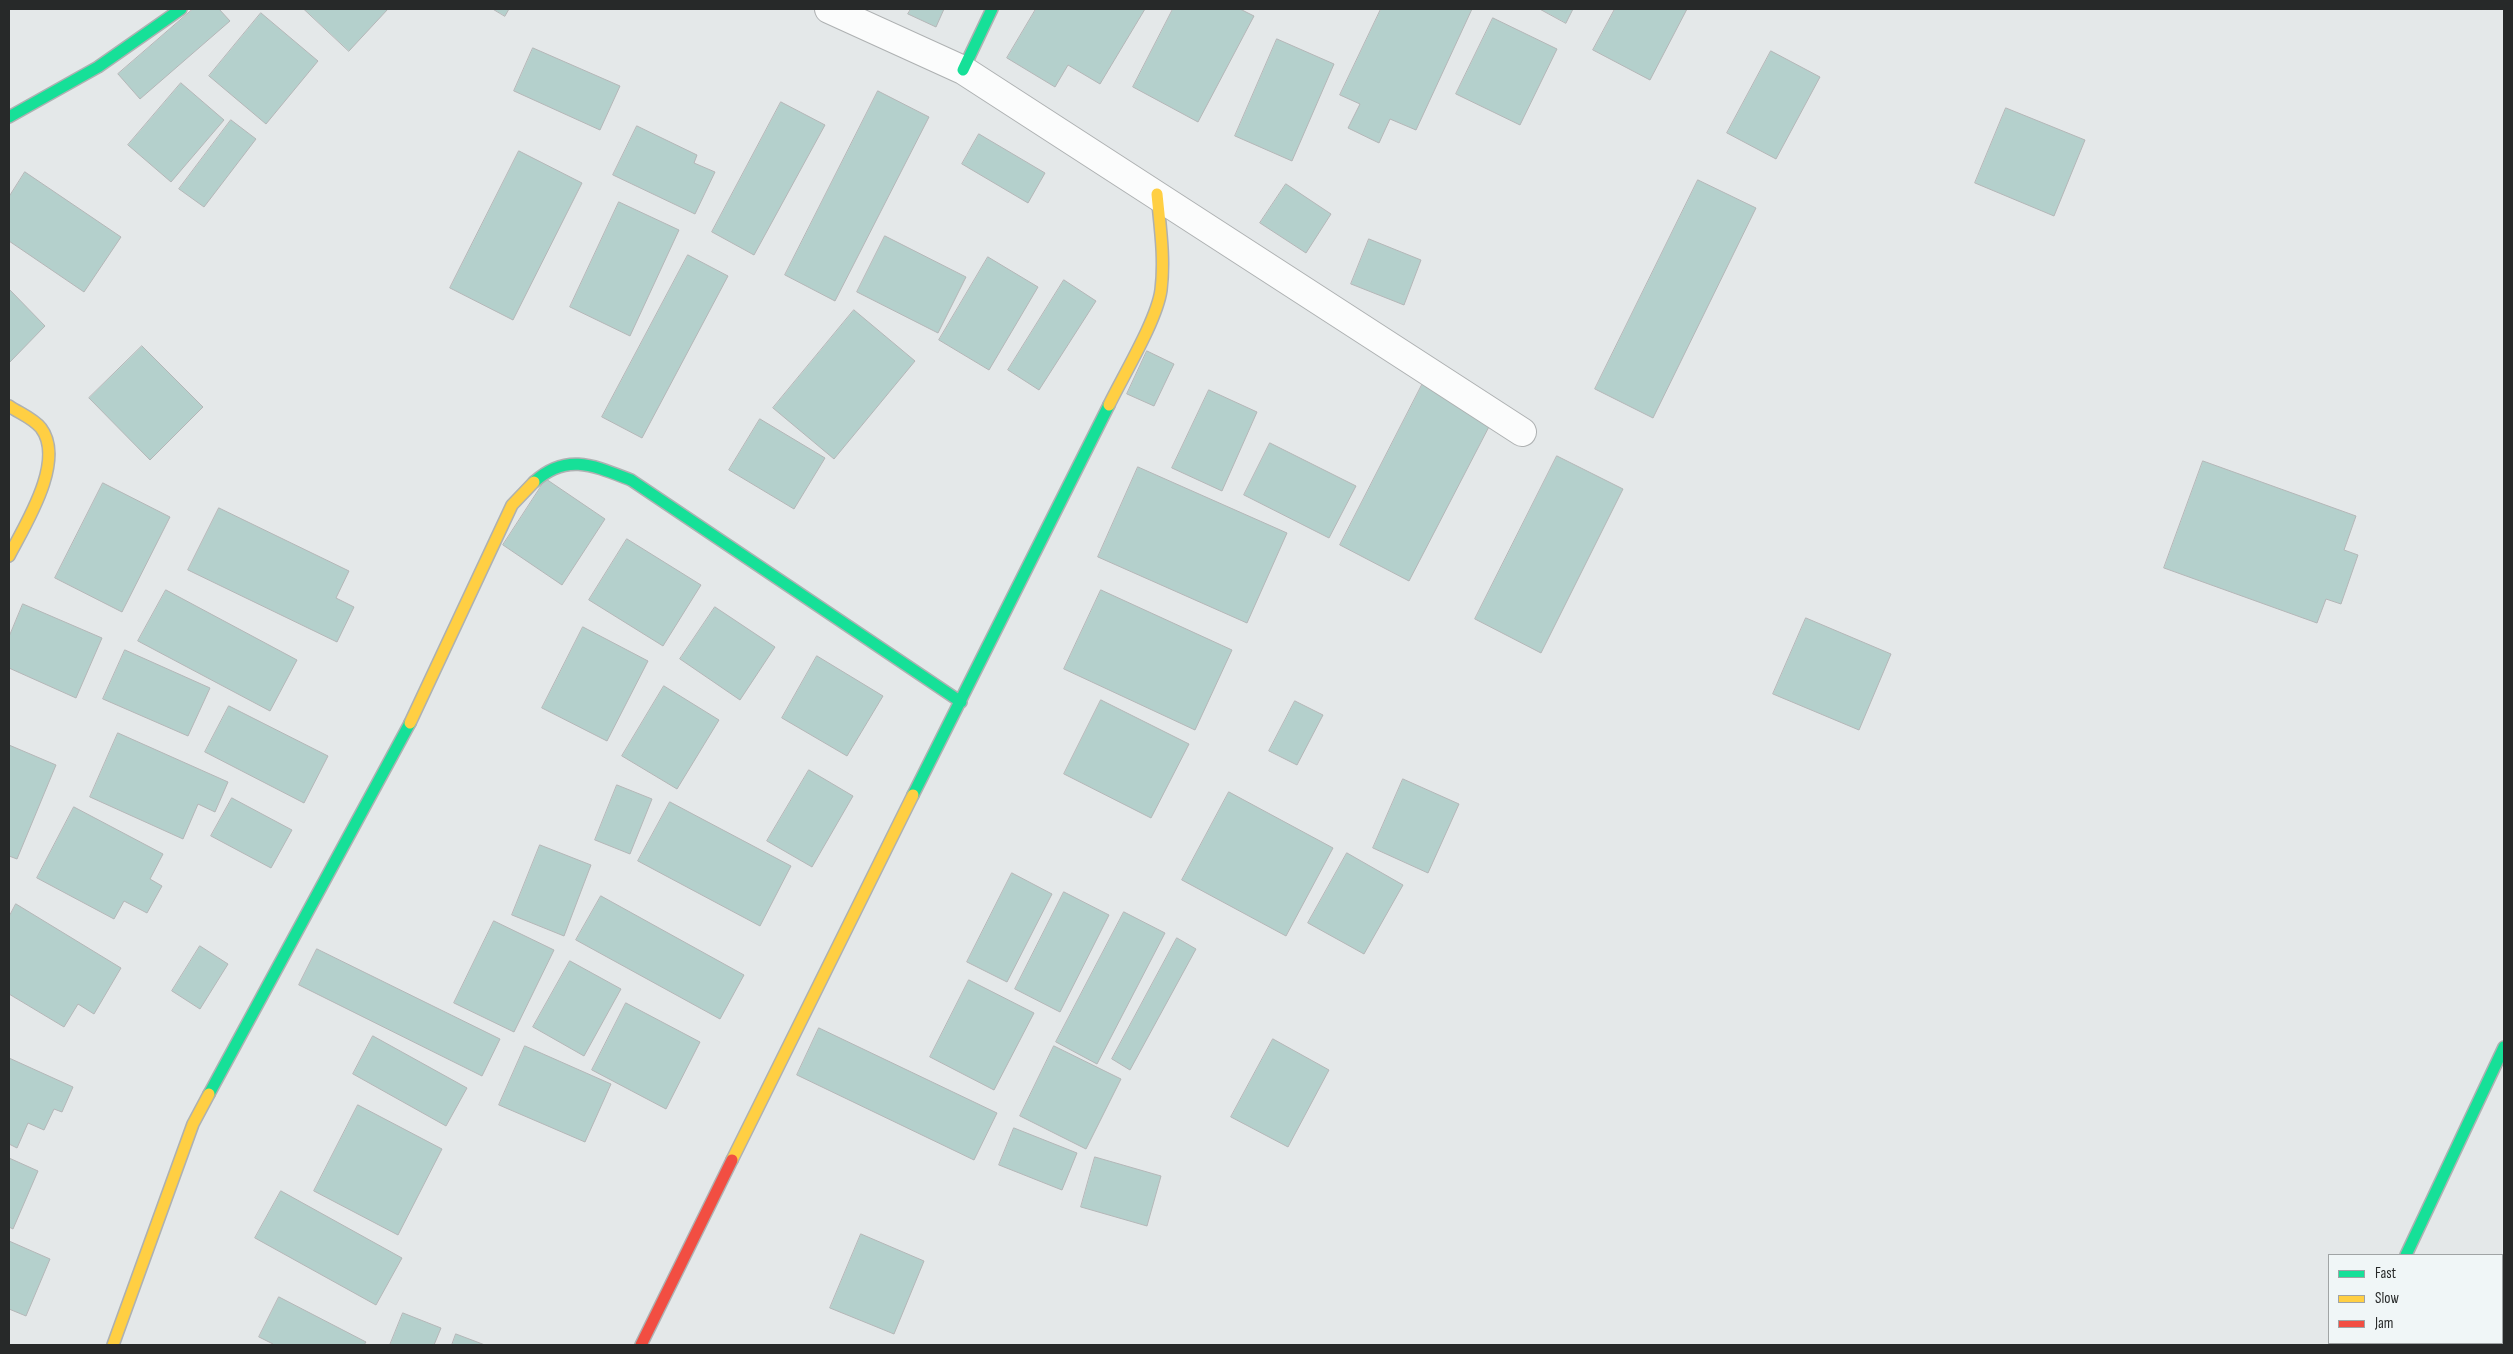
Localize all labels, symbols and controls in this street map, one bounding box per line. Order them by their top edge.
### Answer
legend [2328,1254,2503,1344]
text: Fast [2375,1264,2396,1283]
text: Slow [2375,1289,2399,1308]
text: Jam [2375,1314,2393,1333]

